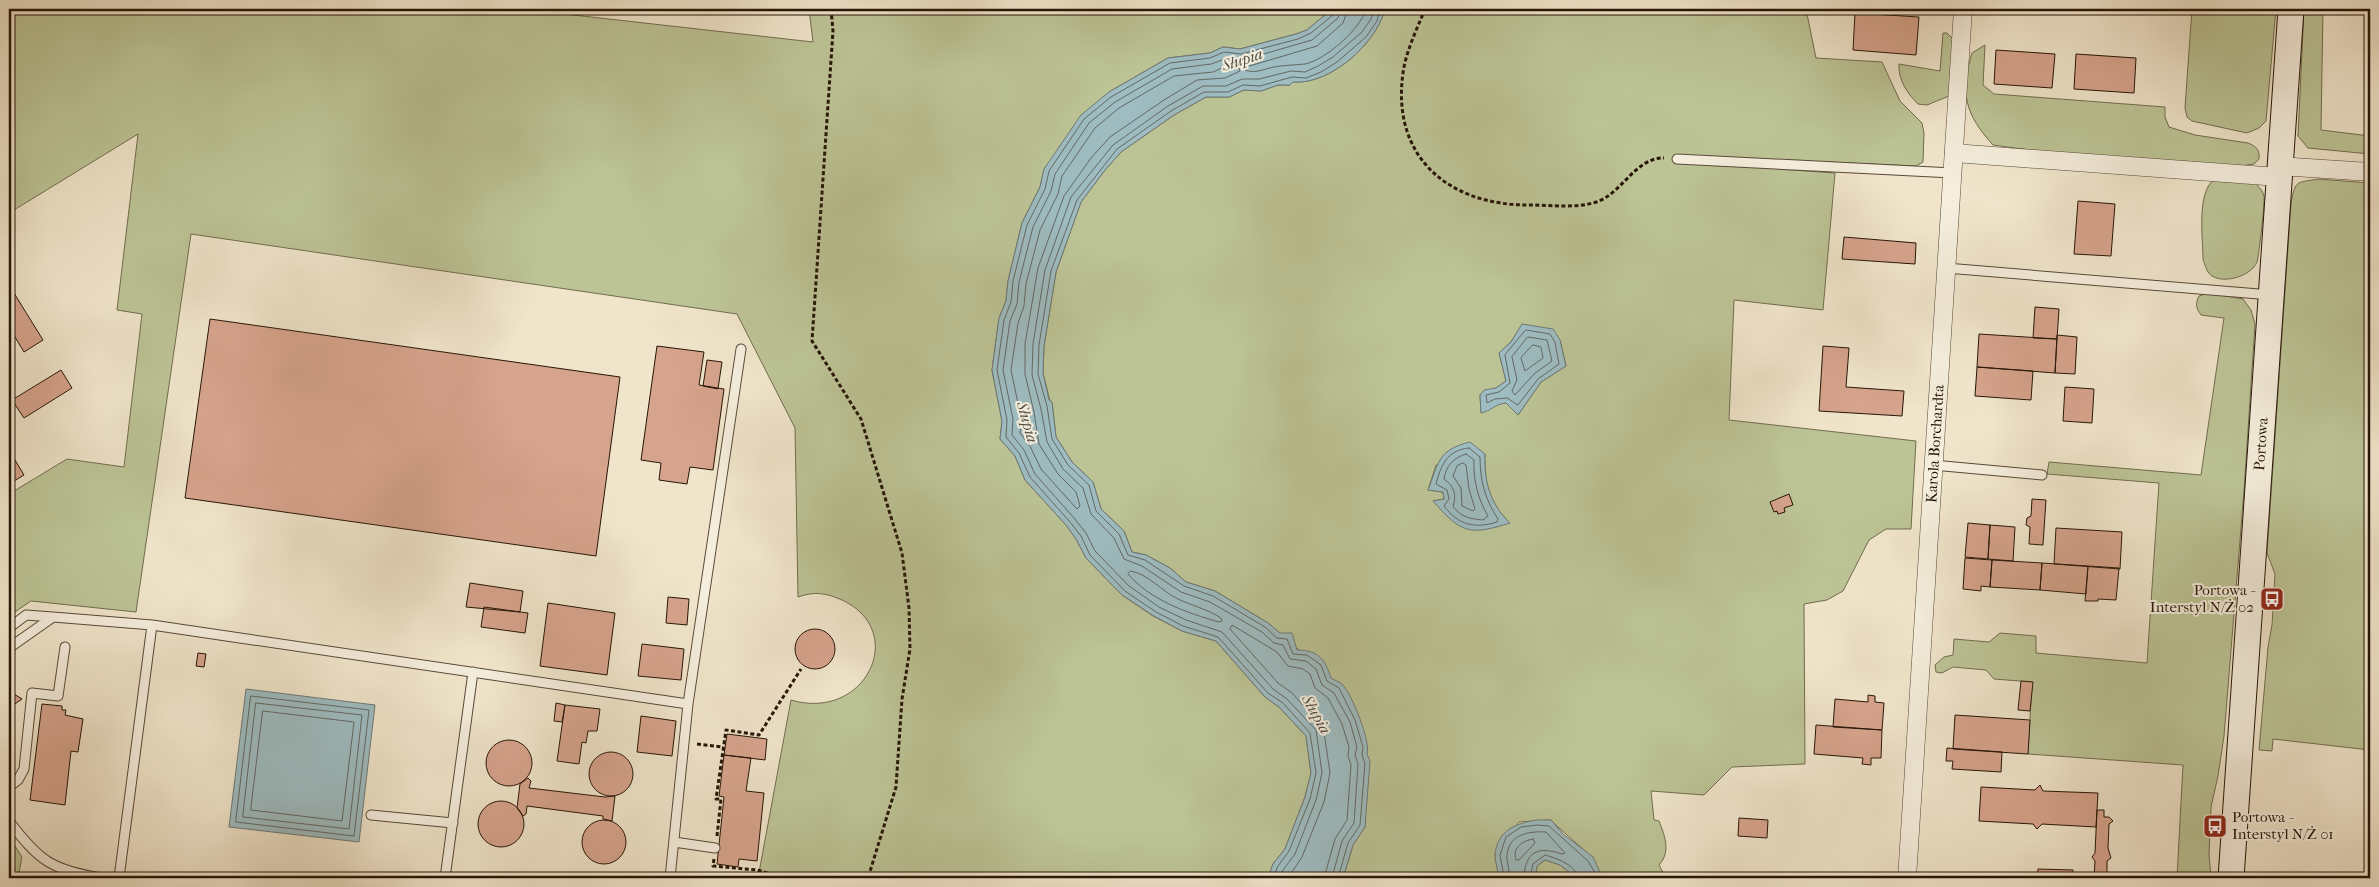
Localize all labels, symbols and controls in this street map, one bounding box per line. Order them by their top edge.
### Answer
water label: Słupia [1218,44,1265,75]
street label: Karola Borchardta [1922,383,1948,504]
water label: Słupia [1012,398,1042,445]
street label: Portowa [2250,416,2272,471]
place label: Portowa - Interstyl N/Ż 02 [2150,581,2256,616]
bus stop icon: Portowa - Interstyl N/Ż 02 [2259,586,2285,612]
water label: Słupia [1297,690,1335,737]
place label: Portowa - Interstyl N/Ż 01 [2232,808,2334,843]
bus stop icon: Portowa - Interstyl N/Ż 01 [2202,813,2228,839]

